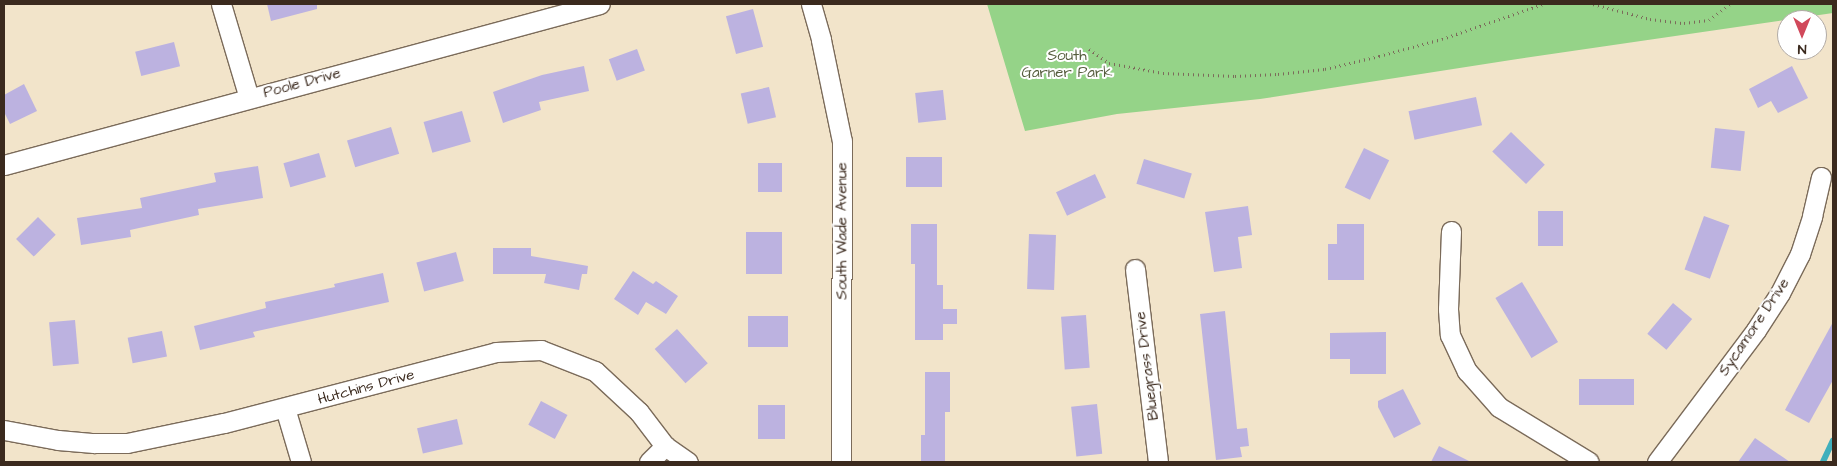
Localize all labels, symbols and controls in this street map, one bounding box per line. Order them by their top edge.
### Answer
north arrow [1777,10,1827,60]
text: N [1798,39,1806,59]
park label: South Garner Park [1022,46,1112,81]
street label: Poole Drive [261,64,343,102]
street label: South Wade Avenue [833,162,851,300]
street label: Sycamore Drive [1715,275,1793,379]
street label: Bluegrass Drive [1131,310,1163,422]
street label: Hutchins Drive [316,365,416,409]

